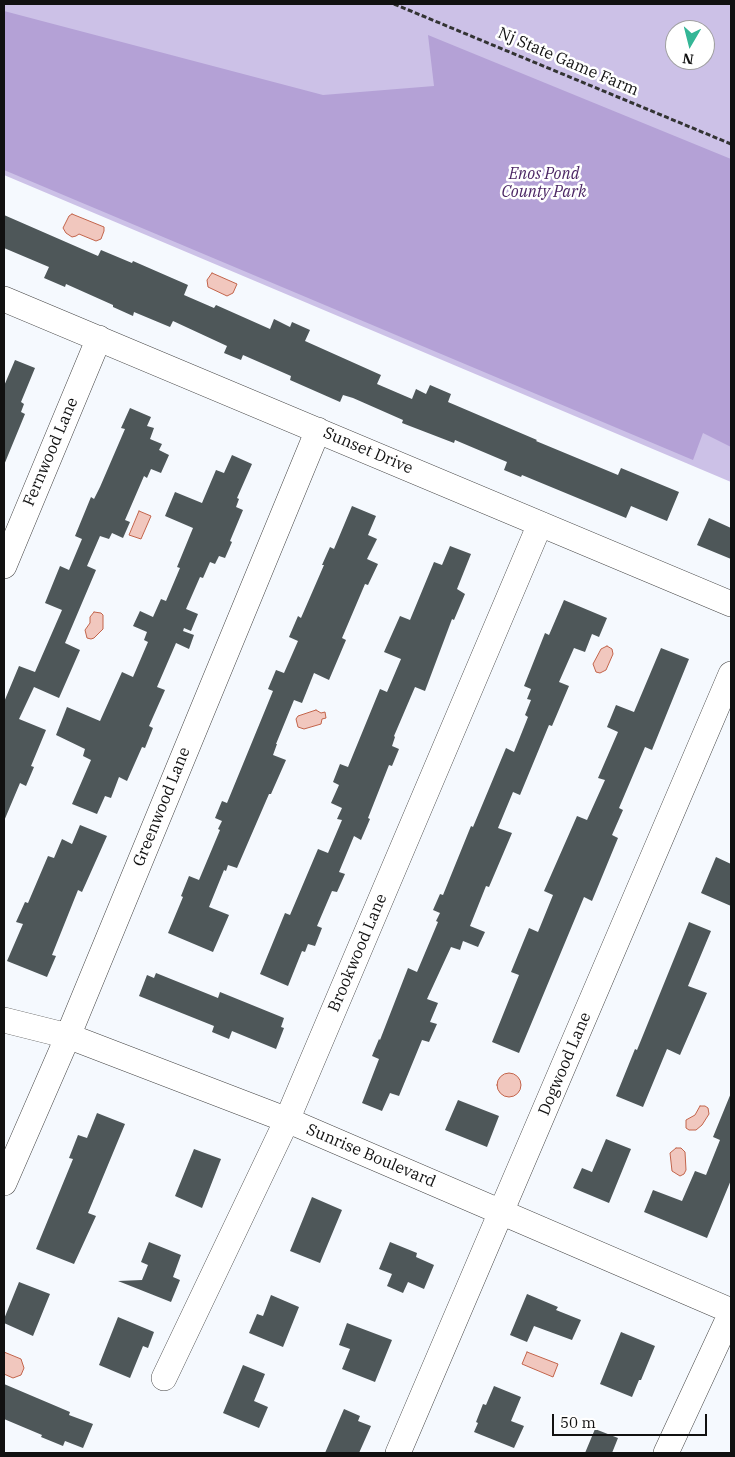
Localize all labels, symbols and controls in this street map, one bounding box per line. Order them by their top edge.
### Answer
north arrow [665,20,715,70]
street label: Nj State Game Farm [495,24,641,100]
text: N [681,49,695,69]
park label: Enos Pond County Park [501,164,587,202]
street label: Fernwood Lane [19,395,83,509]
street label: Sunset Drive [320,423,416,479]
street label: Greenwood Lane [129,745,195,869]
street label: Brookwood Lane [324,891,392,1015]
street label: Dogwood Lane [535,1010,595,1118]
street label: Sunrise Boulevard [303,1120,439,1192]
scale bar [555,1404,710,1436]
text: 50 m [560,1413,596,1432]

